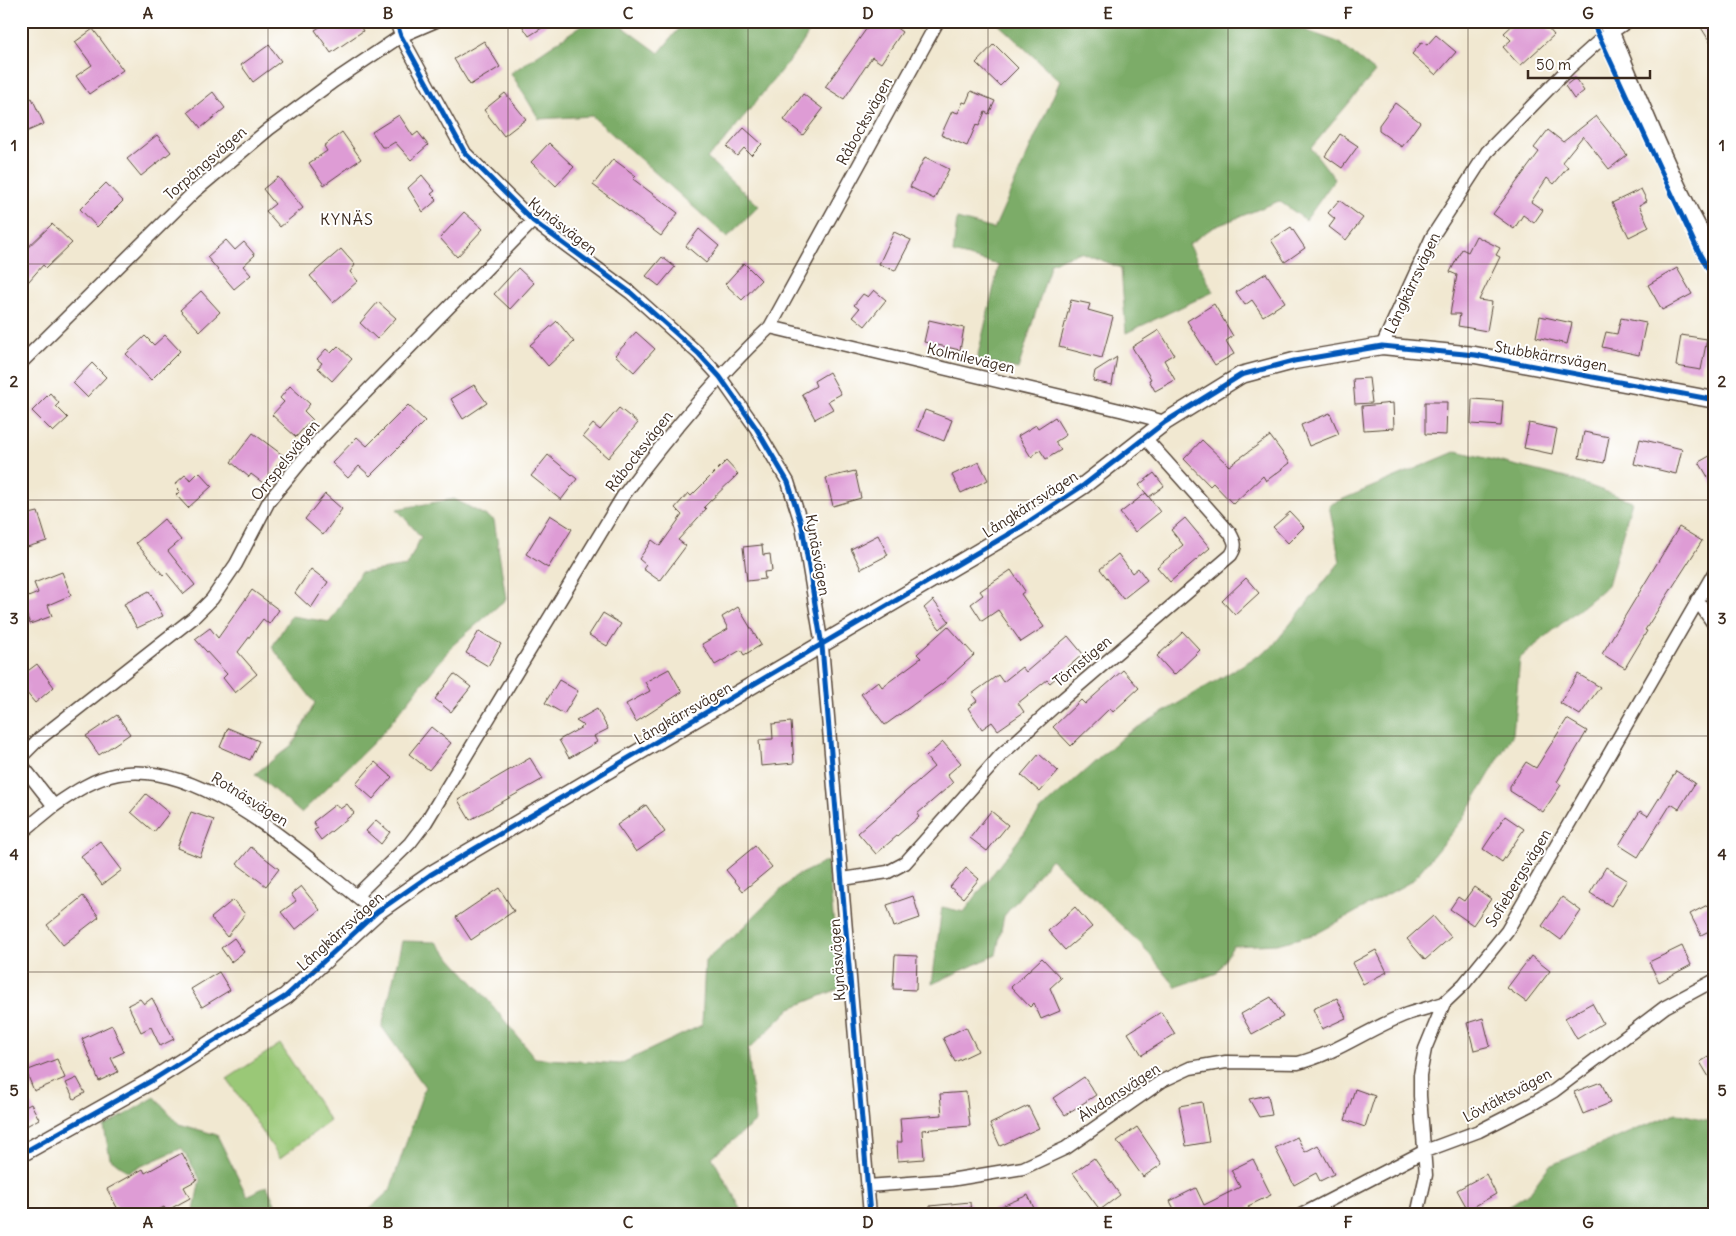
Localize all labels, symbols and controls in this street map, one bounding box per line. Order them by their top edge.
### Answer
text: A [143,3,153,23]
text: B [383,3,394,23]
text: C [623,3,634,23]
text: D [862,3,874,23]
text: E [1103,3,1113,23]
text: F [1343,3,1353,23]
text: G [1582,3,1594,23]
scale bar [1528,48,1651,80]
text: 50 m [1536,55,1571,74]
street label: Råbocksvägen [832,73,896,168]
street label: Torpängsvägen [160,122,250,204]
text: 1 [11,135,17,155]
text: 1 [1719,135,1725,155]
street label: Kynäsvägen [525,193,602,259]
district label: KYNÄS [320,209,374,229]
street label: Långkärrsvägen [1380,229,1444,337]
street label: Stubbkärrsvägen [1493,337,1609,375]
street label: Kolmilevägen [925,339,1017,377]
text: 2 [10,371,19,391]
text: 2 [1718,371,1727,391]
street label: Råbocksvägen [601,406,677,495]
street label: Orrspelsvägen [247,416,324,504]
street label: Långkärrsvägen [979,466,1081,542]
street label: Kynäsvägen [801,513,835,598]
text: 3 [9,608,19,628]
text: 3 [1717,608,1727,628]
street label: Törnstigen [1049,631,1115,691]
street label: Långkärrsvägen [631,677,736,749]
street label: Rotnäsvägen [208,768,292,830]
street label: Sofiebergsvägen [1481,825,1555,931]
text: 4 [9,844,19,864]
text: 4 [1717,844,1727,864]
street label: Långkärrsvägen [293,887,387,975]
street label: Kynäsvägen [825,918,849,1002]
street label: Älvdansvägen [1074,1058,1164,1126]
street label: Lövtäktsvägen [1459,1064,1555,1126]
text: 5 [9,1080,19,1100]
text: 5 [1717,1080,1727,1100]
text: A [143,1212,153,1232]
text: B [383,1212,394,1232]
text: C [623,1212,634,1232]
text: D [862,1212,874,1232]
text: E [1103,1212,1113,1232]
text: F [1343,1212,1353,1232]
text: G [1582,1212,1594,1232]

